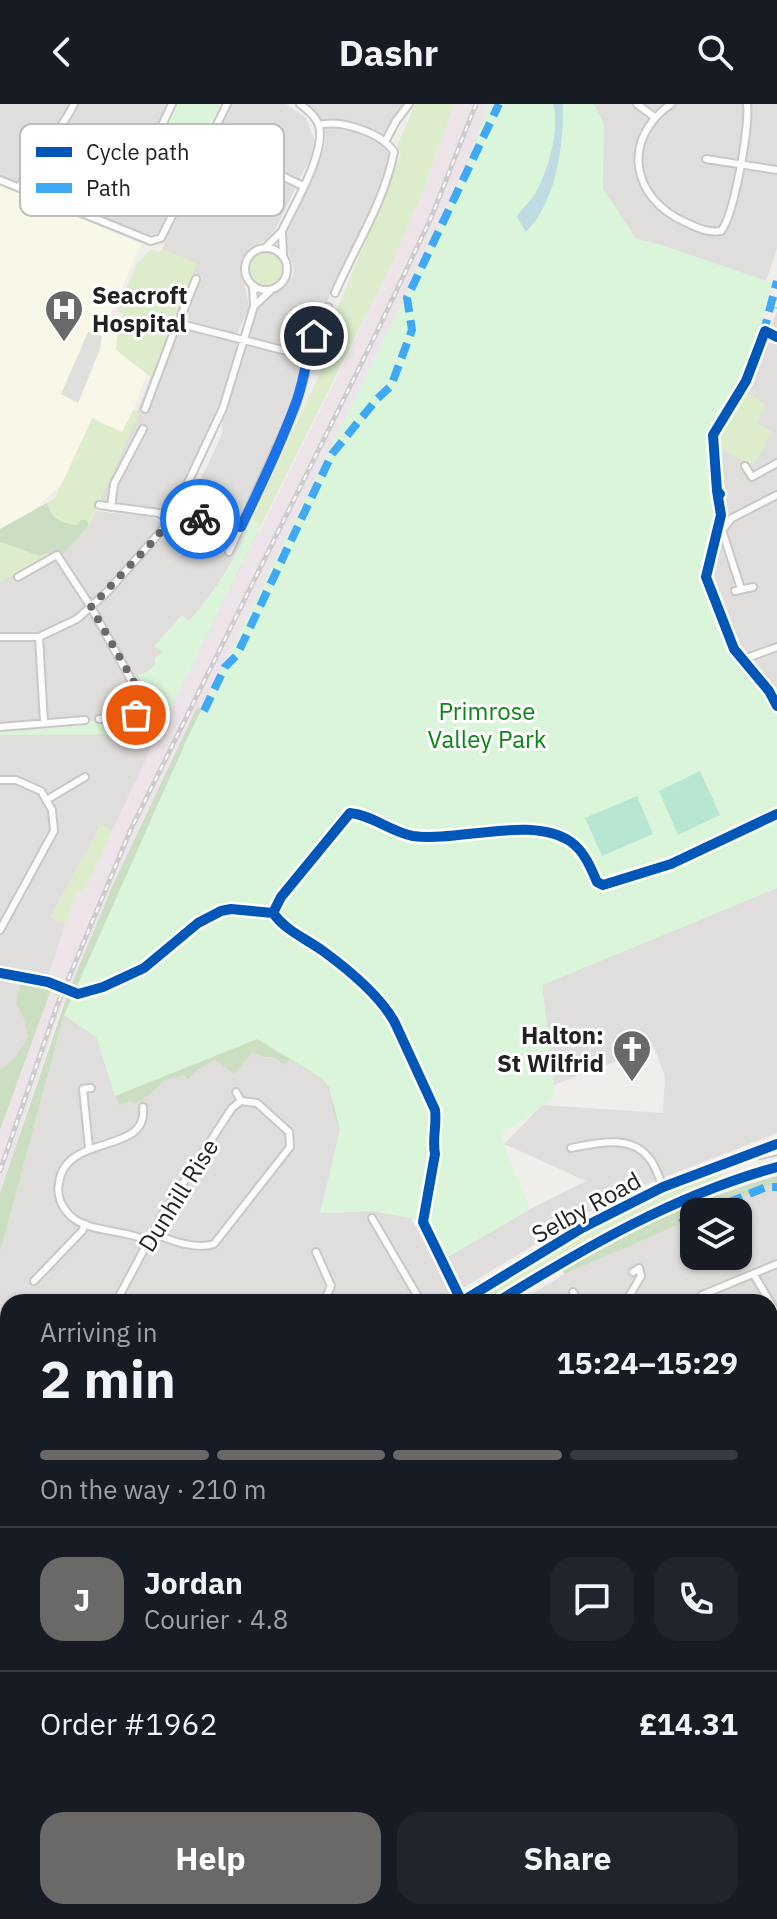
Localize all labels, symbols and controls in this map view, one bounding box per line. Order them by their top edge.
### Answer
text: Dashr [339,29,438,76]
icon: back [40,30,84,74]
icon: search [693,30,737,74]
legend [20,124,284,216]
text: Cycle path [86,137,190,166]
text: Path [86,173,131,202]
place label: Seacroft Hospital [92,279,187,339]
hospital icon: Seacroft Hospital [43,288,85,343]
pin [280,302,348,370]
icon: home [292,314,336,358]
courier [160,479,240,559]
icon: bike [178,497,222,541]
pin [102,681,170,749]
icon: bag [114,693,158,737]
park label: Primrose Valley Park [428,695,547,755]
place label: Halton: St Wilfrid [497,1019,604,1079]
church icon: Halton: St Wilfrid [611,1028,653,1083]
street label: Dunhill Rise [131,1132,225,1258]
street label: Selby Road [526,1164,646,1250]
map controls [680,1198,752,1270]
button: layers [680,1198,752,1270]
text: Arriving in [40,1315,157,1349]
text: 15:24–15:29 [557,1343,738,1382]
text: 2 min [40,1345,176,1412]
text: On the way · 210 m [40,1472,266,1506]
button: chat [550,1557,634,1641]
button: phone [654,1557,738,1641]
text: Jordan [144,1563,243,1602]
text: J [74,1580,90,1619]
text: Courier · 4.8 [144,1602,288,1636]
text: Order #1962 [40,1704,217,1743]
text: £14.31 [639,1704,738,1743]
button: Help [40,1812,381,1904]
button: Share [397,1812,738,1904]

